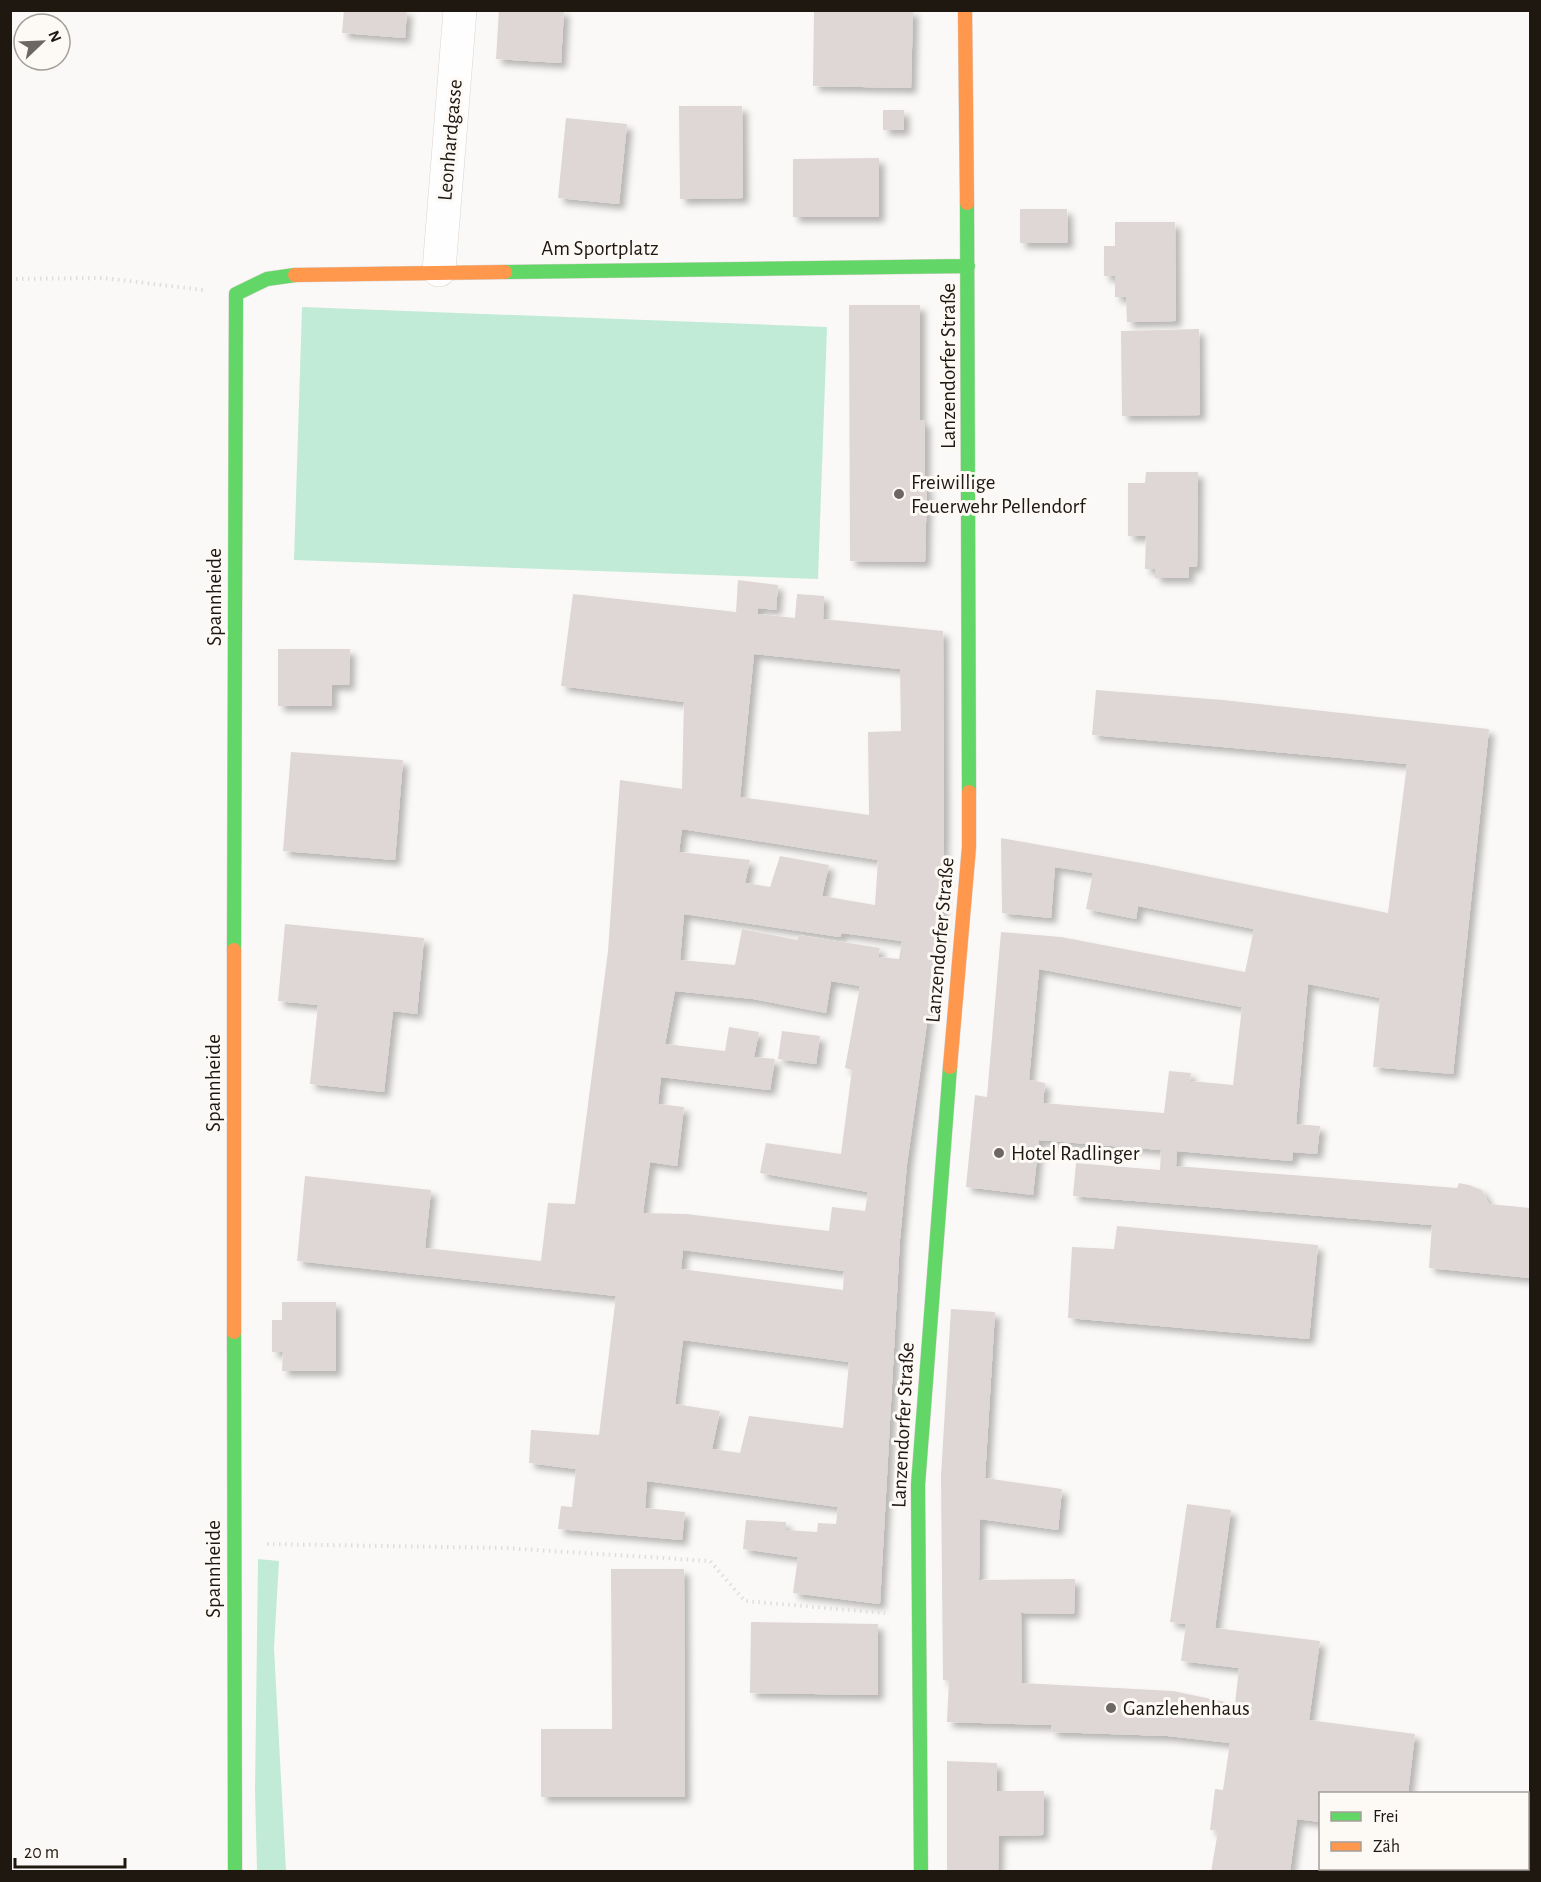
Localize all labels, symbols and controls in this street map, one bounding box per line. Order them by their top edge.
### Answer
north arrow [12,12,72,72]
text: N [45,28,64,45]
street label: Leonhardgasse [434,78,466,202]
street label: Am Sportplatz [541,238,659,259]
street label: Lanzendorfer Straße [938,283,959,449]
place label: Freiwillige Feuerwehr Pellendorf [911,472,1087,517]
marker: Freiwillige Feuerwehr Pellendorf [892,487,906,501]
street label: Spannheide [204,548,225,646]
street label: Lanzendorfer Straße [922,856,958,1024]
street label: Spannheide [203,1034,224,1132]
place label: Hotel Radlinger [1011,1143,1140,1164]
marker: Hotel Radlinger [992,1146,1006,1160]
street label: Lanzendorfer Straße [888,1342,918,1508]
street label: Spannheide [203,1520,224,1618]
place label: Ganzlehenhaus [1123,1698,1250,1719]
marker: Ganzlehenhaus [1104,1701,1118,1715]
legend [1319,1792,1529,1870]
text: Frei [1373,1808,1399,1826]
scale bar [15,1831,124,1869]
text: Zäh [1373,1838,1400,1856]
text: 20 m [24,1844,59,1862]

